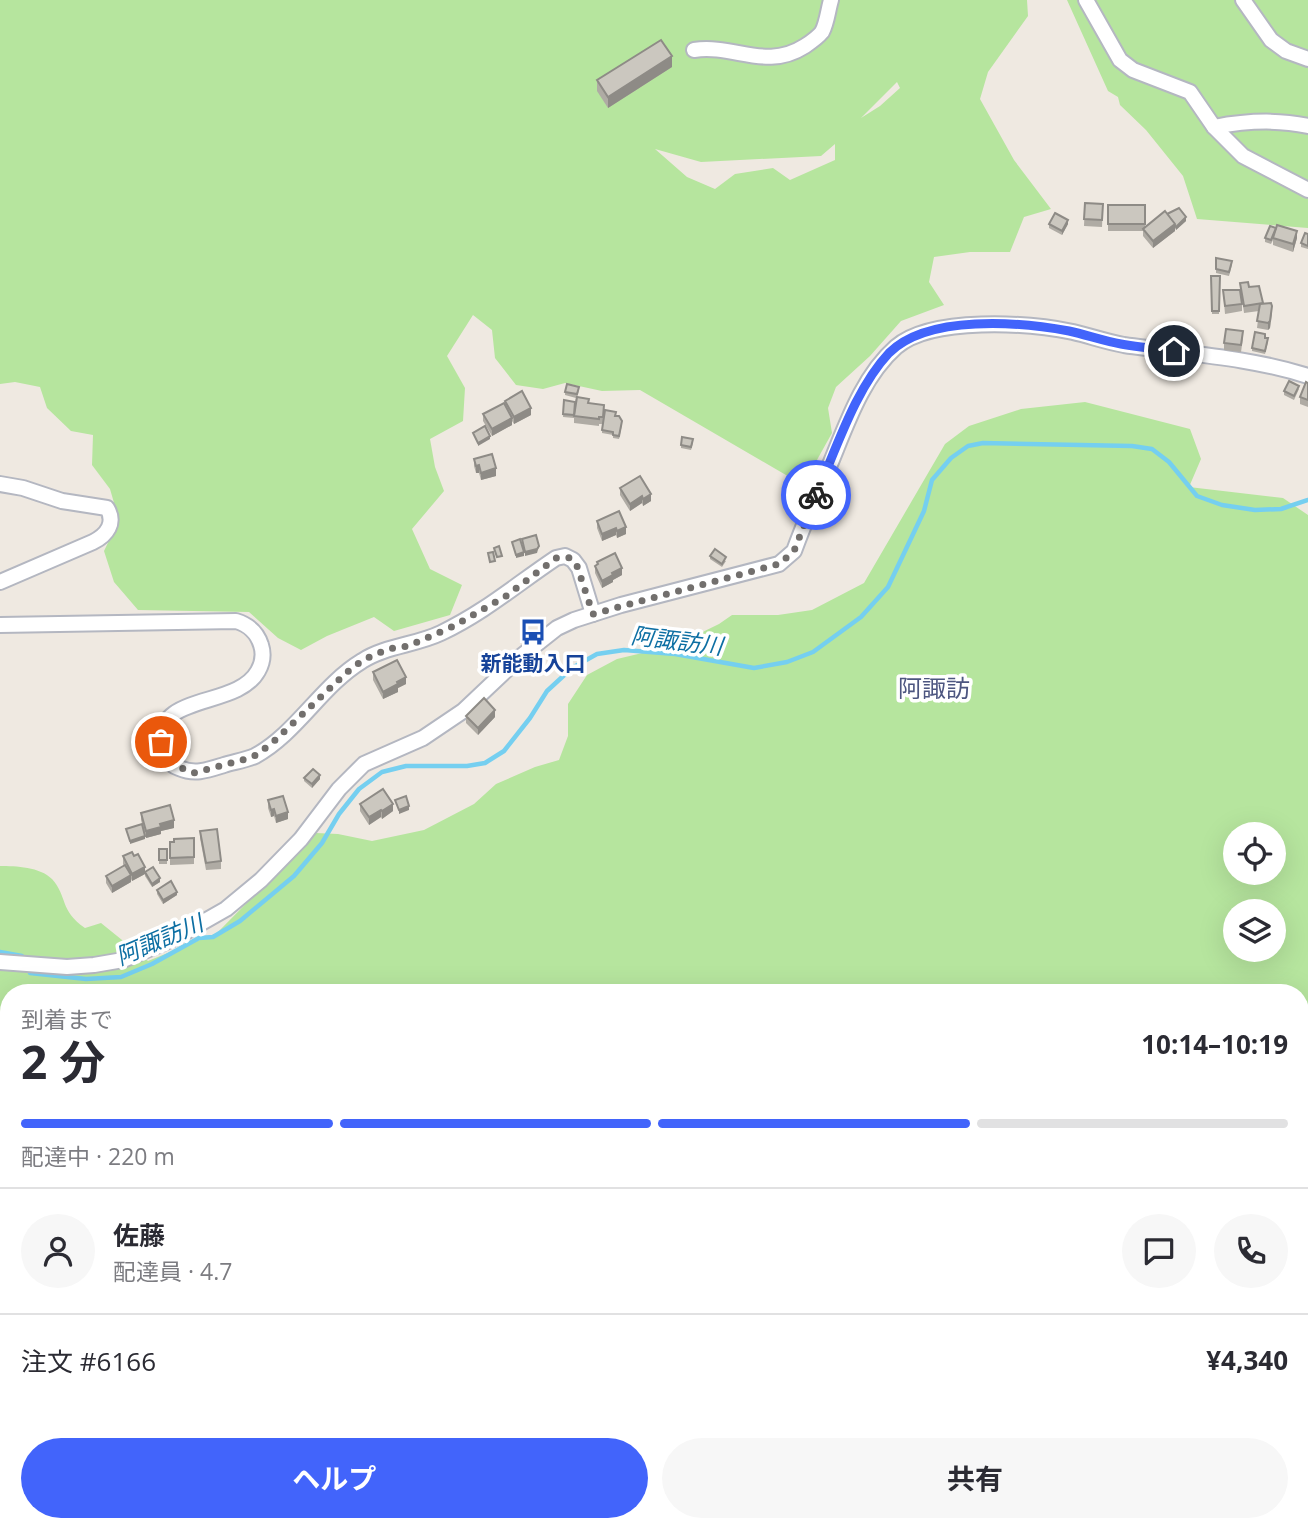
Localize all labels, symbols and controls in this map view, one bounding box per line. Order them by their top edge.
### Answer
pin [1144,321,1204,381]
icon: home [1155,332,1193,370]
courier [781,460,851,530]
icon: bike [797,476,835,514]
bus stop icon: 新能動入口 [518,617,548,647]
water label: 阿諏訪川 [629,619,728,662]
place label: 新能動入口 [481,649,586,677]
district label: 阿諏訪 [898,671,970,704]
pin [131,712,191,772]
icon: bag [142,723,180,761]
map controls [1223,822,1286,962]
button: locate [1223,822,1286,885]
button: layers [1223,899,1286,962]
water label: 阿諏訪川 [110,905,210,972]
text: 到着まで [21,1003,113,1035]
text: 10:14–10:19 [1141,1026,1288,1062]
text: 2 分 [21,1030,105,1092]
text: 配達中 · 220 m [21,1140,175,1172]
button: person [21,1214,95,1288]
button: chat [1122,1214,1196,1288]
button: phone [1214,1214,1288,1288]
text: 佐藤 [113,1217,165,1253]
text: 配達員 · 4.7 [113,1255,232,1287]
text: ¥4,340 [1206,1342,1288,1378]
text: 注文 #6166 [21,1343,156,1379]
button: ヘルプ [21,1438,648,1518]
button: 共有 [662,1438,1288,1518]

